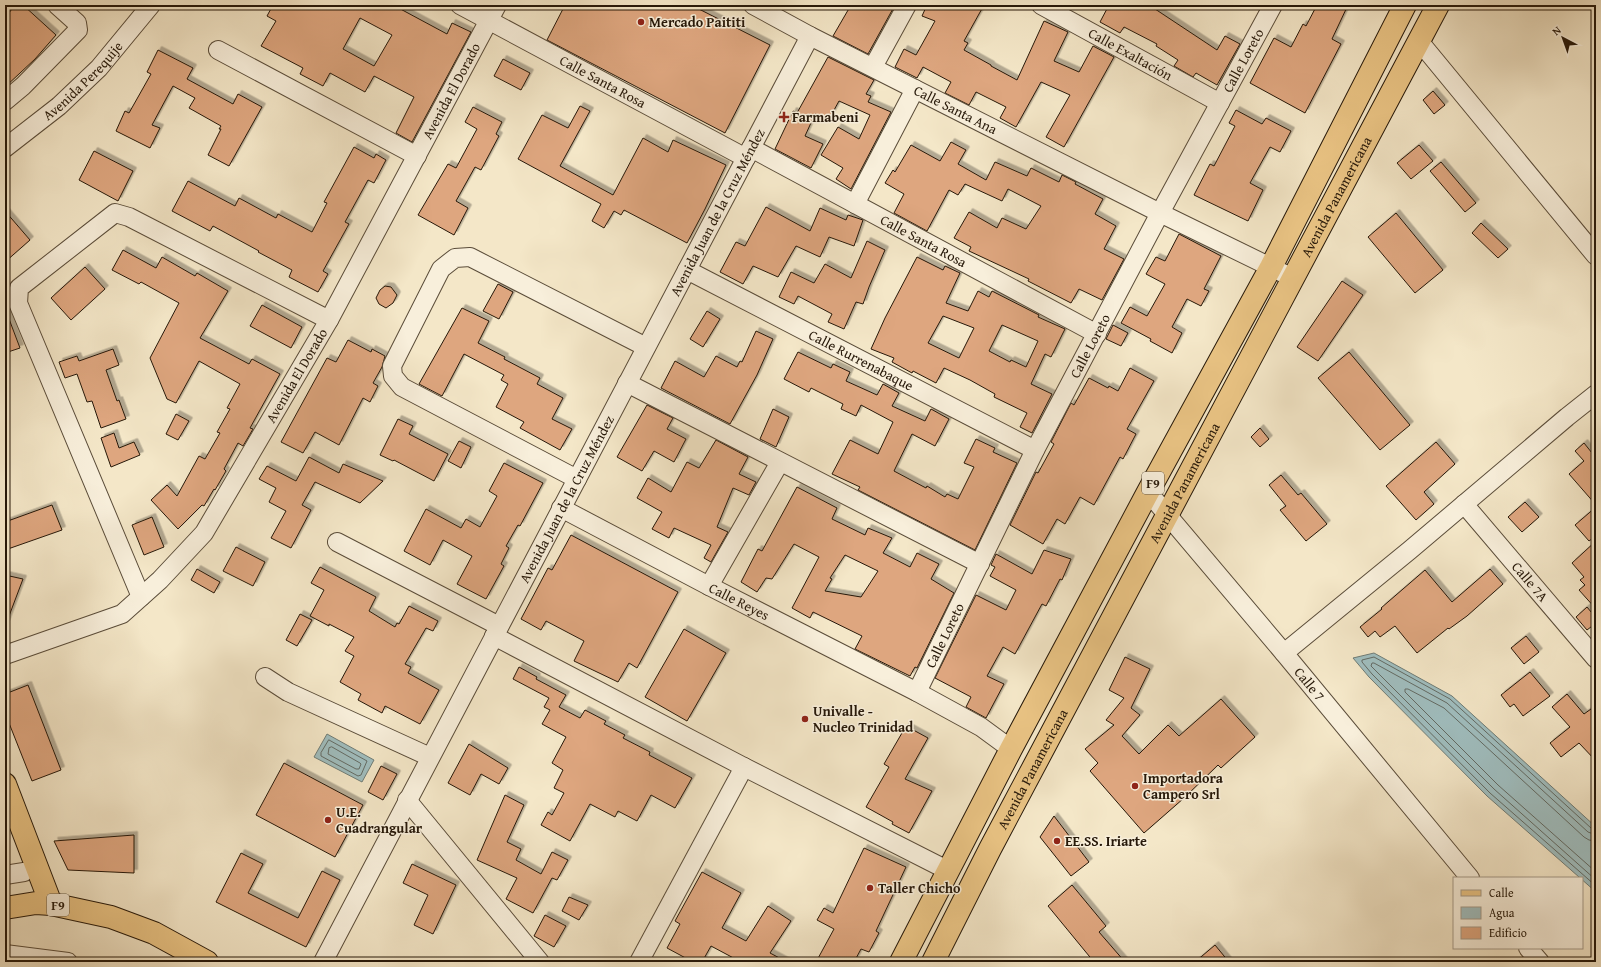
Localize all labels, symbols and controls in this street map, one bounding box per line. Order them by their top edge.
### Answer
place label: Mercado Paititi [649,12,746,32]
marker: Mercado Paititi [636,17,646,27]
north arrow [1543,18,1583,58]
text: N [1548,22,1565,39]
street label: Calle Exaltación [1085,23,1176,85]
street label: Calle Loreto [1217,25,1268,96]
street label: Avenida Perequije [39,36,127,125]
street label: Avenida El Dorado [417,39,485,143]
street label: Calle Santa Rosa [556,50,650,113]
street label: Calle Santa Ana [911,80,1001,139]
place label: Farmabeni [792,107,859,127]
marker: Farmabeni [779,112,789,122]
street label: Avenida Juan de la Cruz Méndez [665,125,770,300]
street label: Avenida Panamericana [1296,133,1377,261]
street label: Calle Santa Rosa [877,209,971,272]
street label: Calle Loreto [1065,310,1115,381]
street label: Avenida El Dorado [261,324,332,427]
street label: Calle Rurrenabaque [805,325,917,396]
street label: Avenida Juan de la Cruz Méndez [514,412,619,586]
street label: Avenida Panamericana [1144,419,1225,547]
road number: F9 [1142,472,1164,494]
street label: Calle 7A [1507,557,1553,606]
street label: Calle Reyes [705,578,773,625]
street label: Calle Loreto [920,600,969,671]
street label: Calle 7 [1290,663,1330,705]
place label: Univalle - Nucleo Trinidad [813,701,913,737]
street label: Avenida Panamericana [992,705,1073,833]
marker: Univalle - Nucleo Trinidad [800,714,810,724]
place label: Importadora Campero Srl [1143,768,1224,804]
marker: Importadora Campero Srl [1130,781,1140,791]
place label: U.E. Cuadrangular [336,802,423,838]
marker: U.E. Cuadrangular [323,815,333,825]
place label: EE.SS. Iriarte [1065,831,1147,851]
marker: EE.SS. Iriarte [1052,836,1062,846]
legend [1453,877,1583,949]
place label: Taller Chicho [878,878,961,898]
marker: Taller Chicho [865,883,875,893]
text: Calle [1489,884,1514,901]
road number: F9 [47,894,69,916]
text: Agua [1489,904,1515,921]
text: Edificio [1489,924,1527,941]

